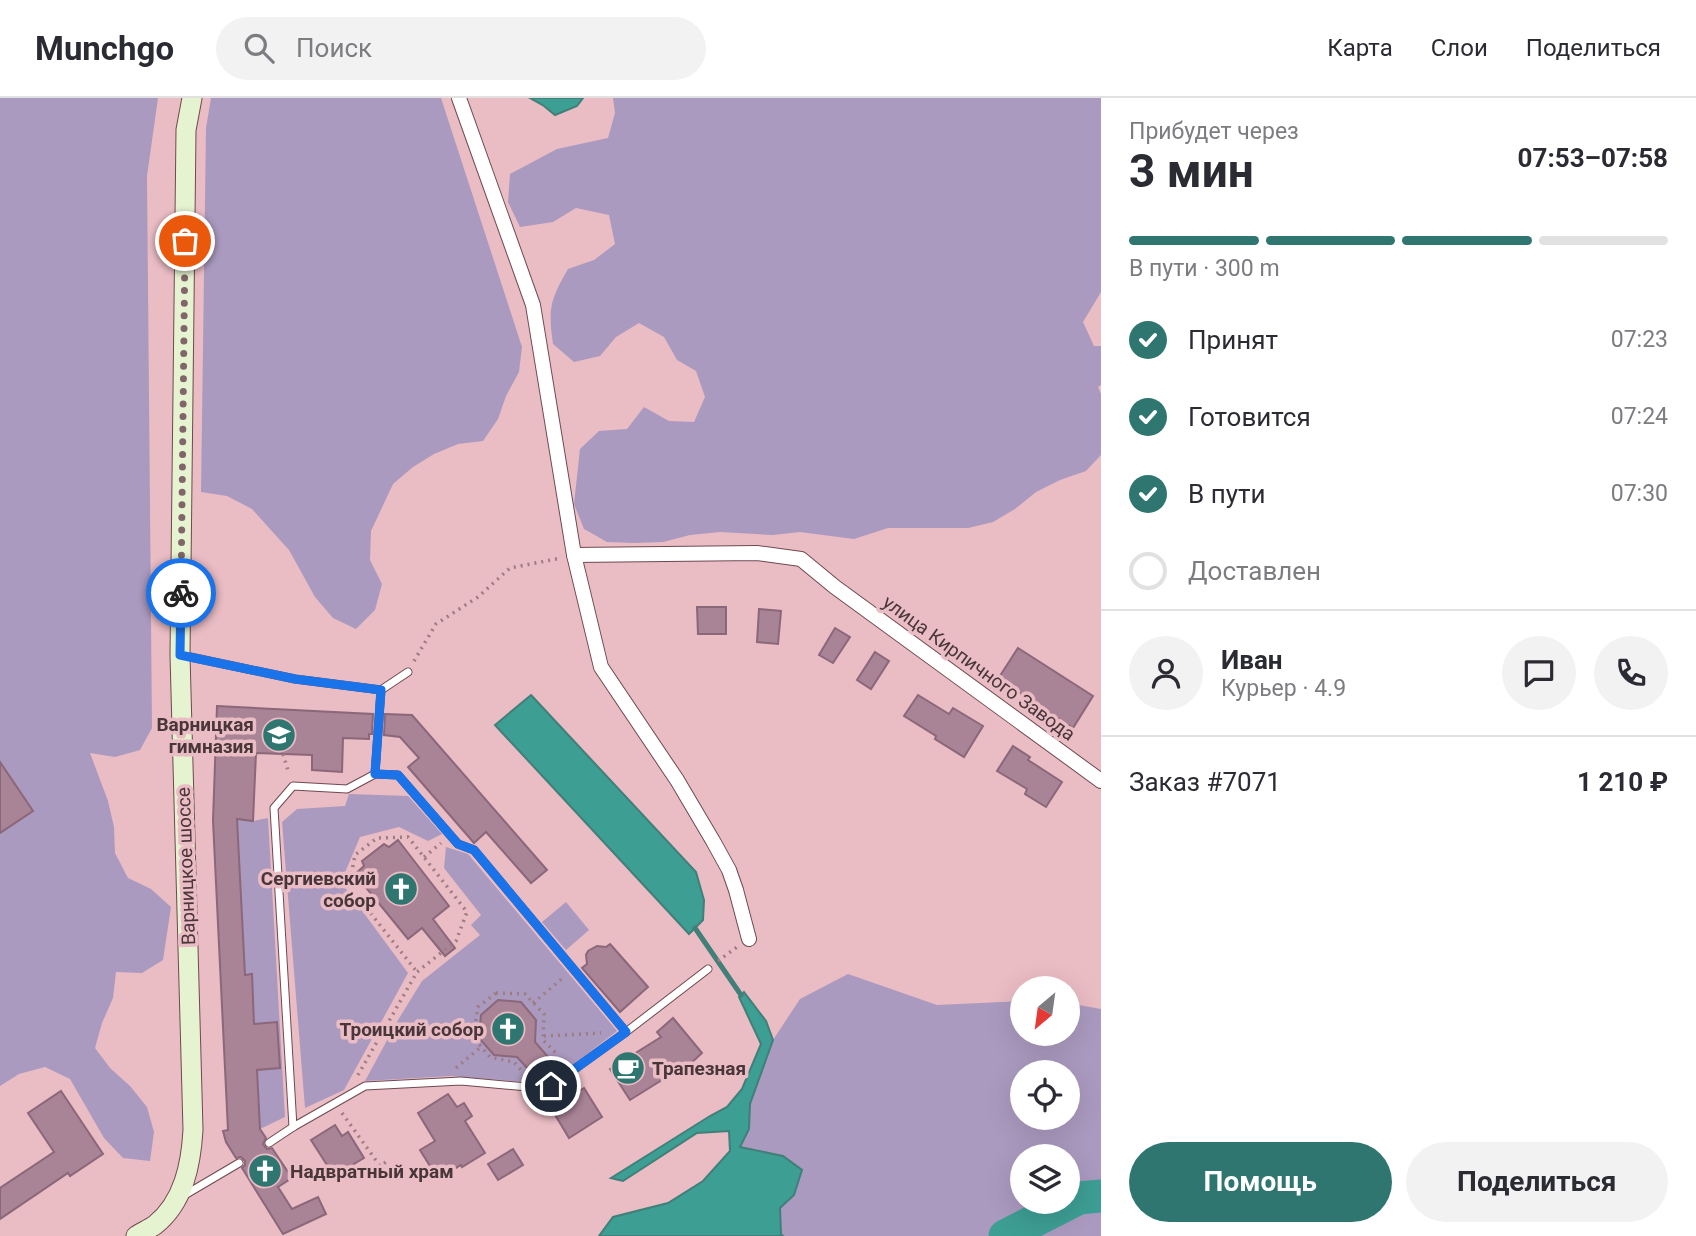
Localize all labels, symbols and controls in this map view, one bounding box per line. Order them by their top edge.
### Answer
search box [216,17,706,80]
text: Munchgo [35,29,174,68]
icon: search [240,29,278,67]
text: Поиск [296,33,372,63]
text: Карта [1327,34,1393,62]
text: Слои [1431,34,1488,62]
text: Поделиться [1526,34,1661,62]
text: Прибудет через [1129,118,1299,145]
text: 07:53–07:58 [1518,143,1668,173]
text: 3 мин [1129,144,1254,198]
pin [155,211,215,271]
icon: bag [166,222,204,260]
text: В пути · 300 m [1129,255,1280,282]
icon: check [1129,321,1167,359]
text: Принят [1188,325,1278,355]
text: 07:23 [1611,326,1668,353]
icon: check [1129,398,1167,436]
text: Готовится [1188,402,1311,432]
text: 07:24 [1611,403,1668,430]
icon: check [1129,475,1167,513]
text: В пути [1188,479,1265,509]
text: 07:30 [1611,480,1668,507]
text: Доставлен [1188,556,1321,586]
courier [146,558,216,628]
icon: bike [162,574,200,612]
street label: улица Кирпичного Завода [878,590,1080,746]
button: person [1129,636,1203,710]
button: chat [1502,636,1576,710]
button: phone [1594,636,1668,710]
text: Иван [1221,645,1283,675]
text: Курьер · 4.9 [1221,675,1346,702]
place label: Варницкая гимназия [156,713,254,758]
school or university icon: Варницкая гимназия [260,716,298,754]
text: Заказ #7071 [1129,767,1281,797]
text: 1 210 ₽ [1577,767,1668,797]
street label: Варницкое шоссе [172,787,200,945]
place label: Сергиевский собор [261,867,376,912]
church icon: Сергиевский собор [382,870,420,908]
north arrow [1010,976,1080,1046]
map controls [1010,976,1080,1214]
church icon: Троицкий собор [489,1010,527,1048]
place label: Троицкий собор [340,1018,484,1041]
cafe icon: Трапезная [609,1049,647,1087]
pin [521,1056,581,1116]
place label: Трапезная [652,1057,746,1080]
button: locate [1010,1060,1080,1130]
icon: home [532,1067,570,1105]
button: Помощь [1129,1142,1392,1222]
button: Поделиться [1406,1142,1668,1222]
button: layers [1010,1144,1080,1214]
church icon: Надвратный храм [246,1152,284,1190]
place label: Надвратный храм [290,1160,454,1183]

